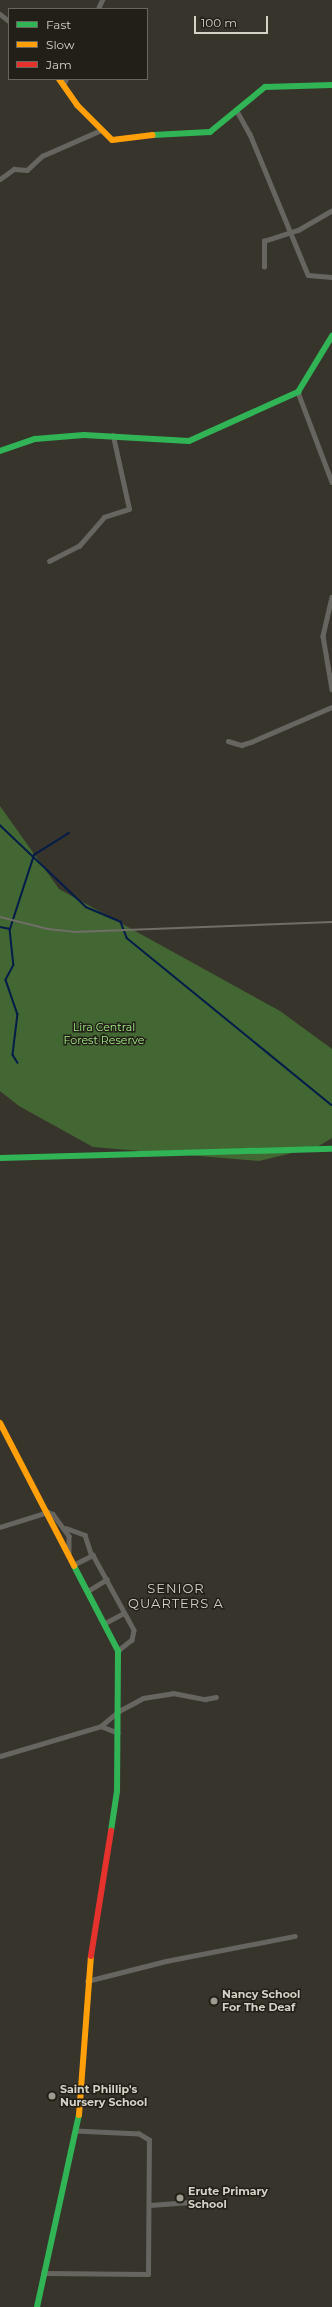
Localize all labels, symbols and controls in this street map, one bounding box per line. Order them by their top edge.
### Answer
legend [8,8,148,80]
scale bar [196,8,270,34]
text: 100 m [201,15,237,30]
text: Fast [46,17,71,32]
text: Slow [46,37,75,52]
text: Jam [46,57,72,72]
park label: Lira Central Forest Reserve [64,1021,144,1047]
district label: SENIOR QUARTERS A [128,1581,224,1612]
place label: Nancy School For The Deaf [222,1988,300,2014]
marker: Nancy School For The Deaf [209,1996,219,2006]
place label: Saint Phillip's Nursery School [60,2083,147,2109]
marker: Saint Phillip's Nursery School [47,2091,57,2101]
place label: Erute Primary School [188,2185,268,2211]
marker: Erute Primary School [175,2193,185,2203]

